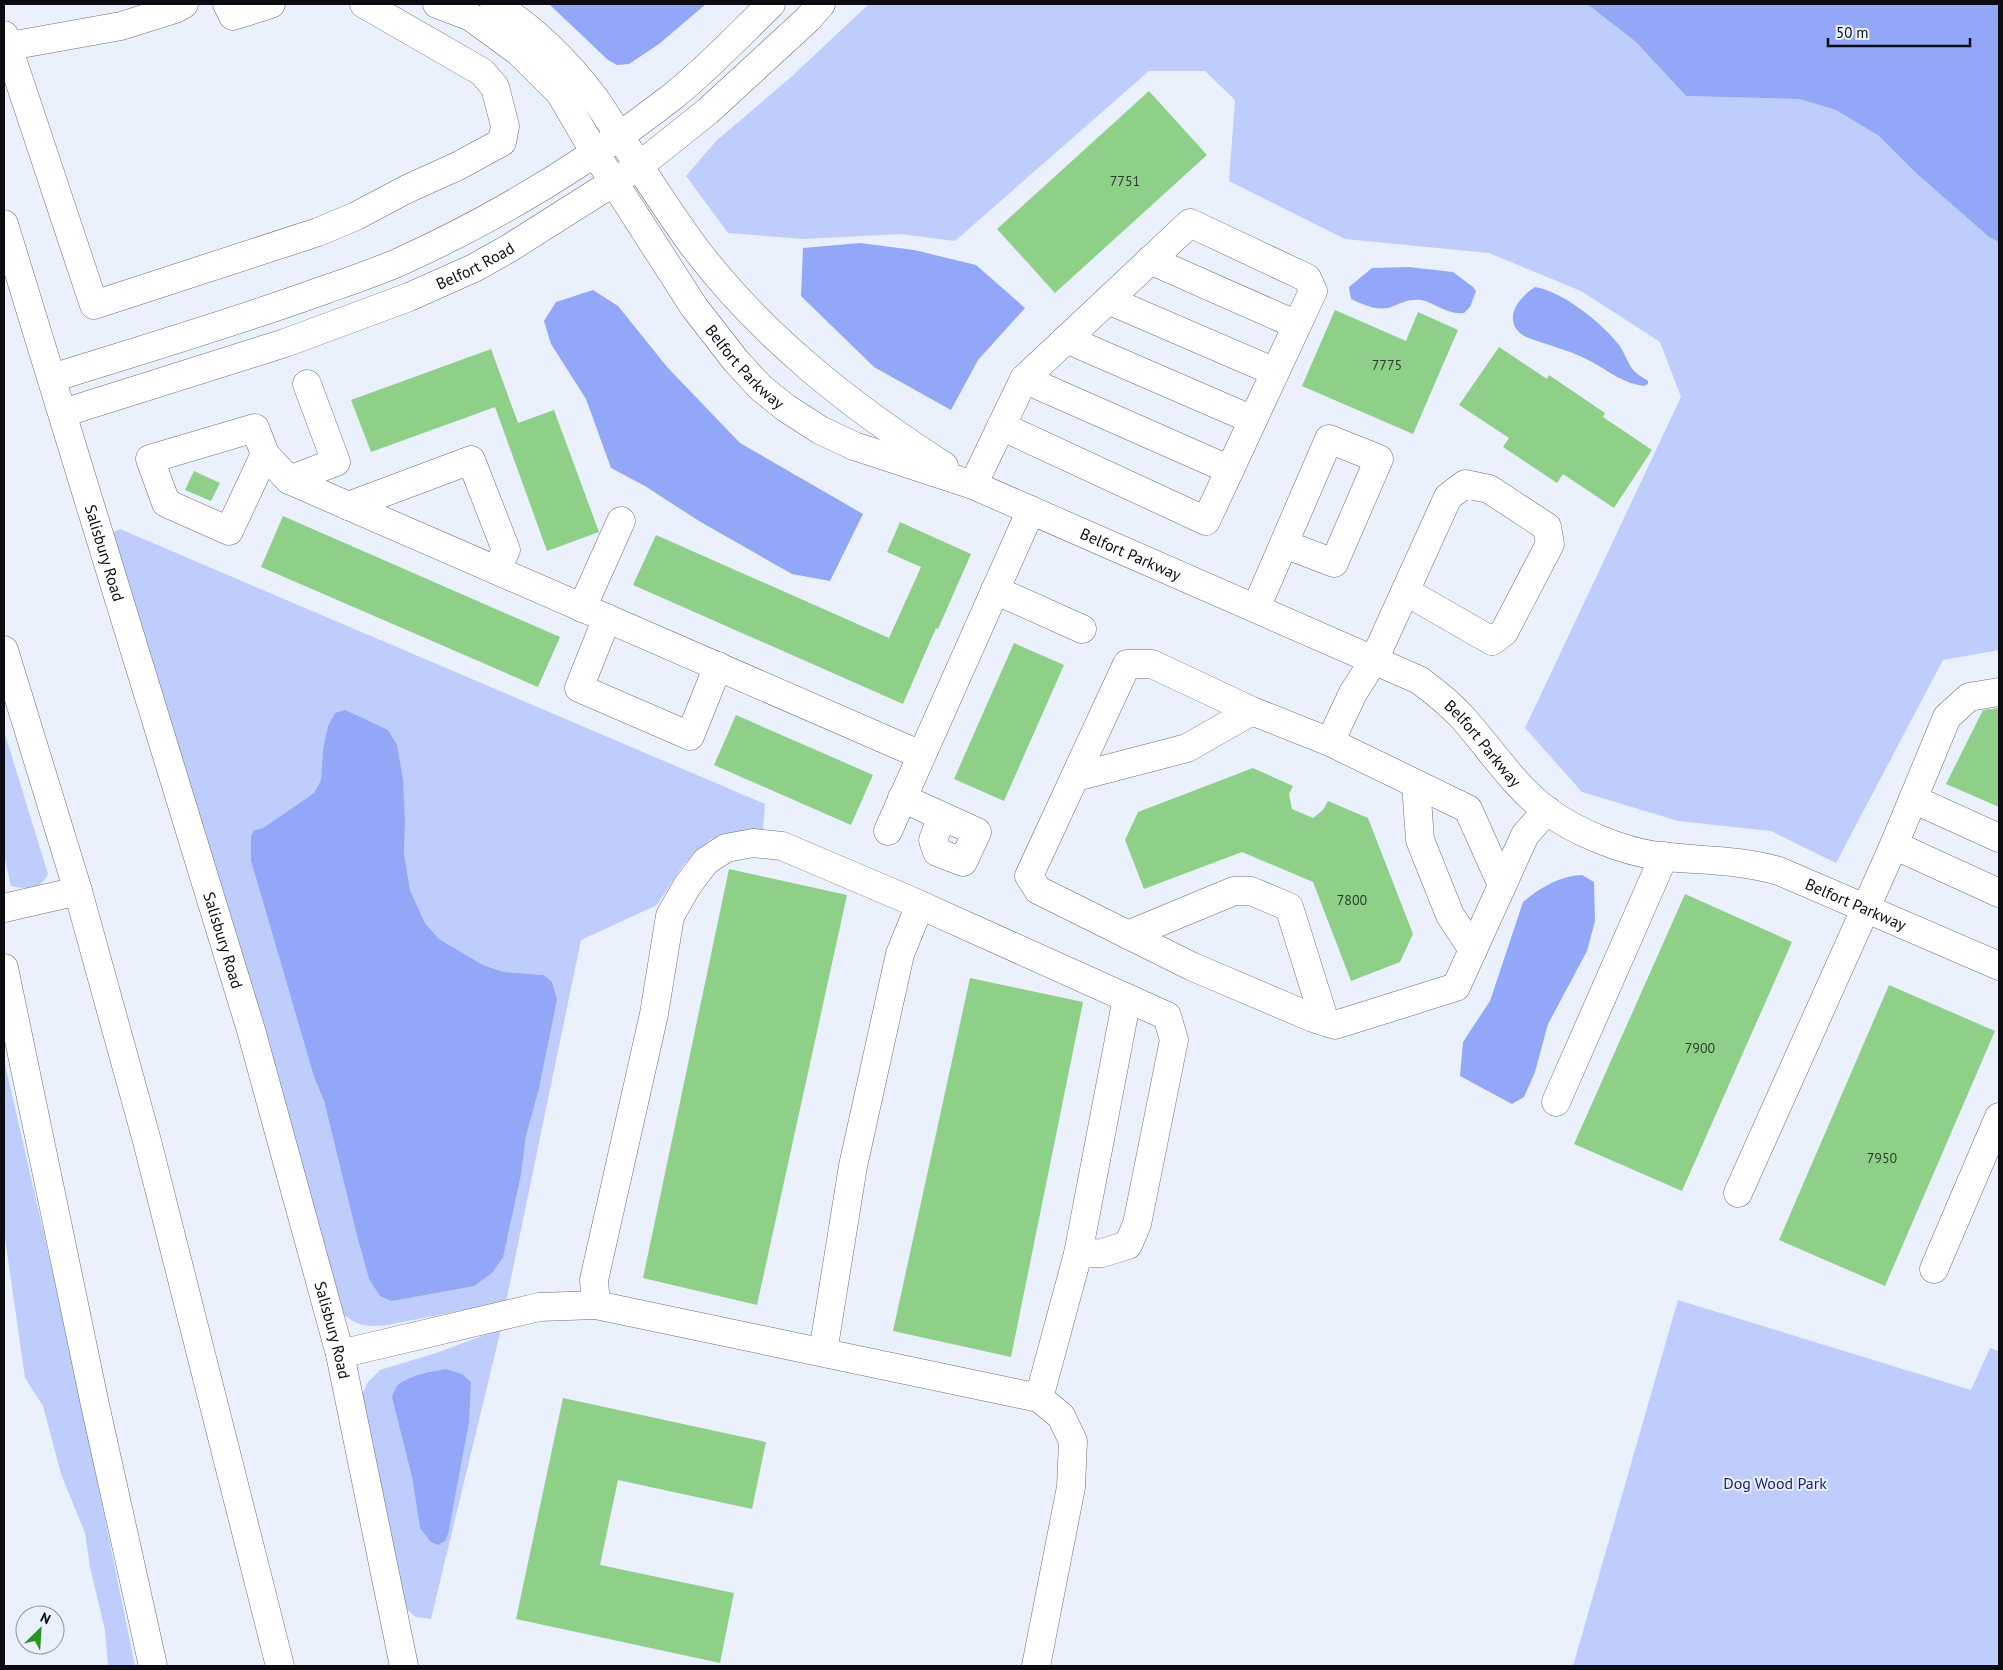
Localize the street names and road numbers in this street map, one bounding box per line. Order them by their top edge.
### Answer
street label: Belfort Road [433,238,518,294]
street label: Belfort Parkway [701,320,789,413]
street label: Salisbury Road [81,502,129,604]
street label: Belfort Parkway [1077,523,1185,585]
street label: Belfort Parkway [1441,695,1526,791]
street label: Belfort Parkway [1802,874,1910,935]
street label: Salisbury Road [199,889,248,991]
street label: Salisbury Road [310,1279,355,1380]

